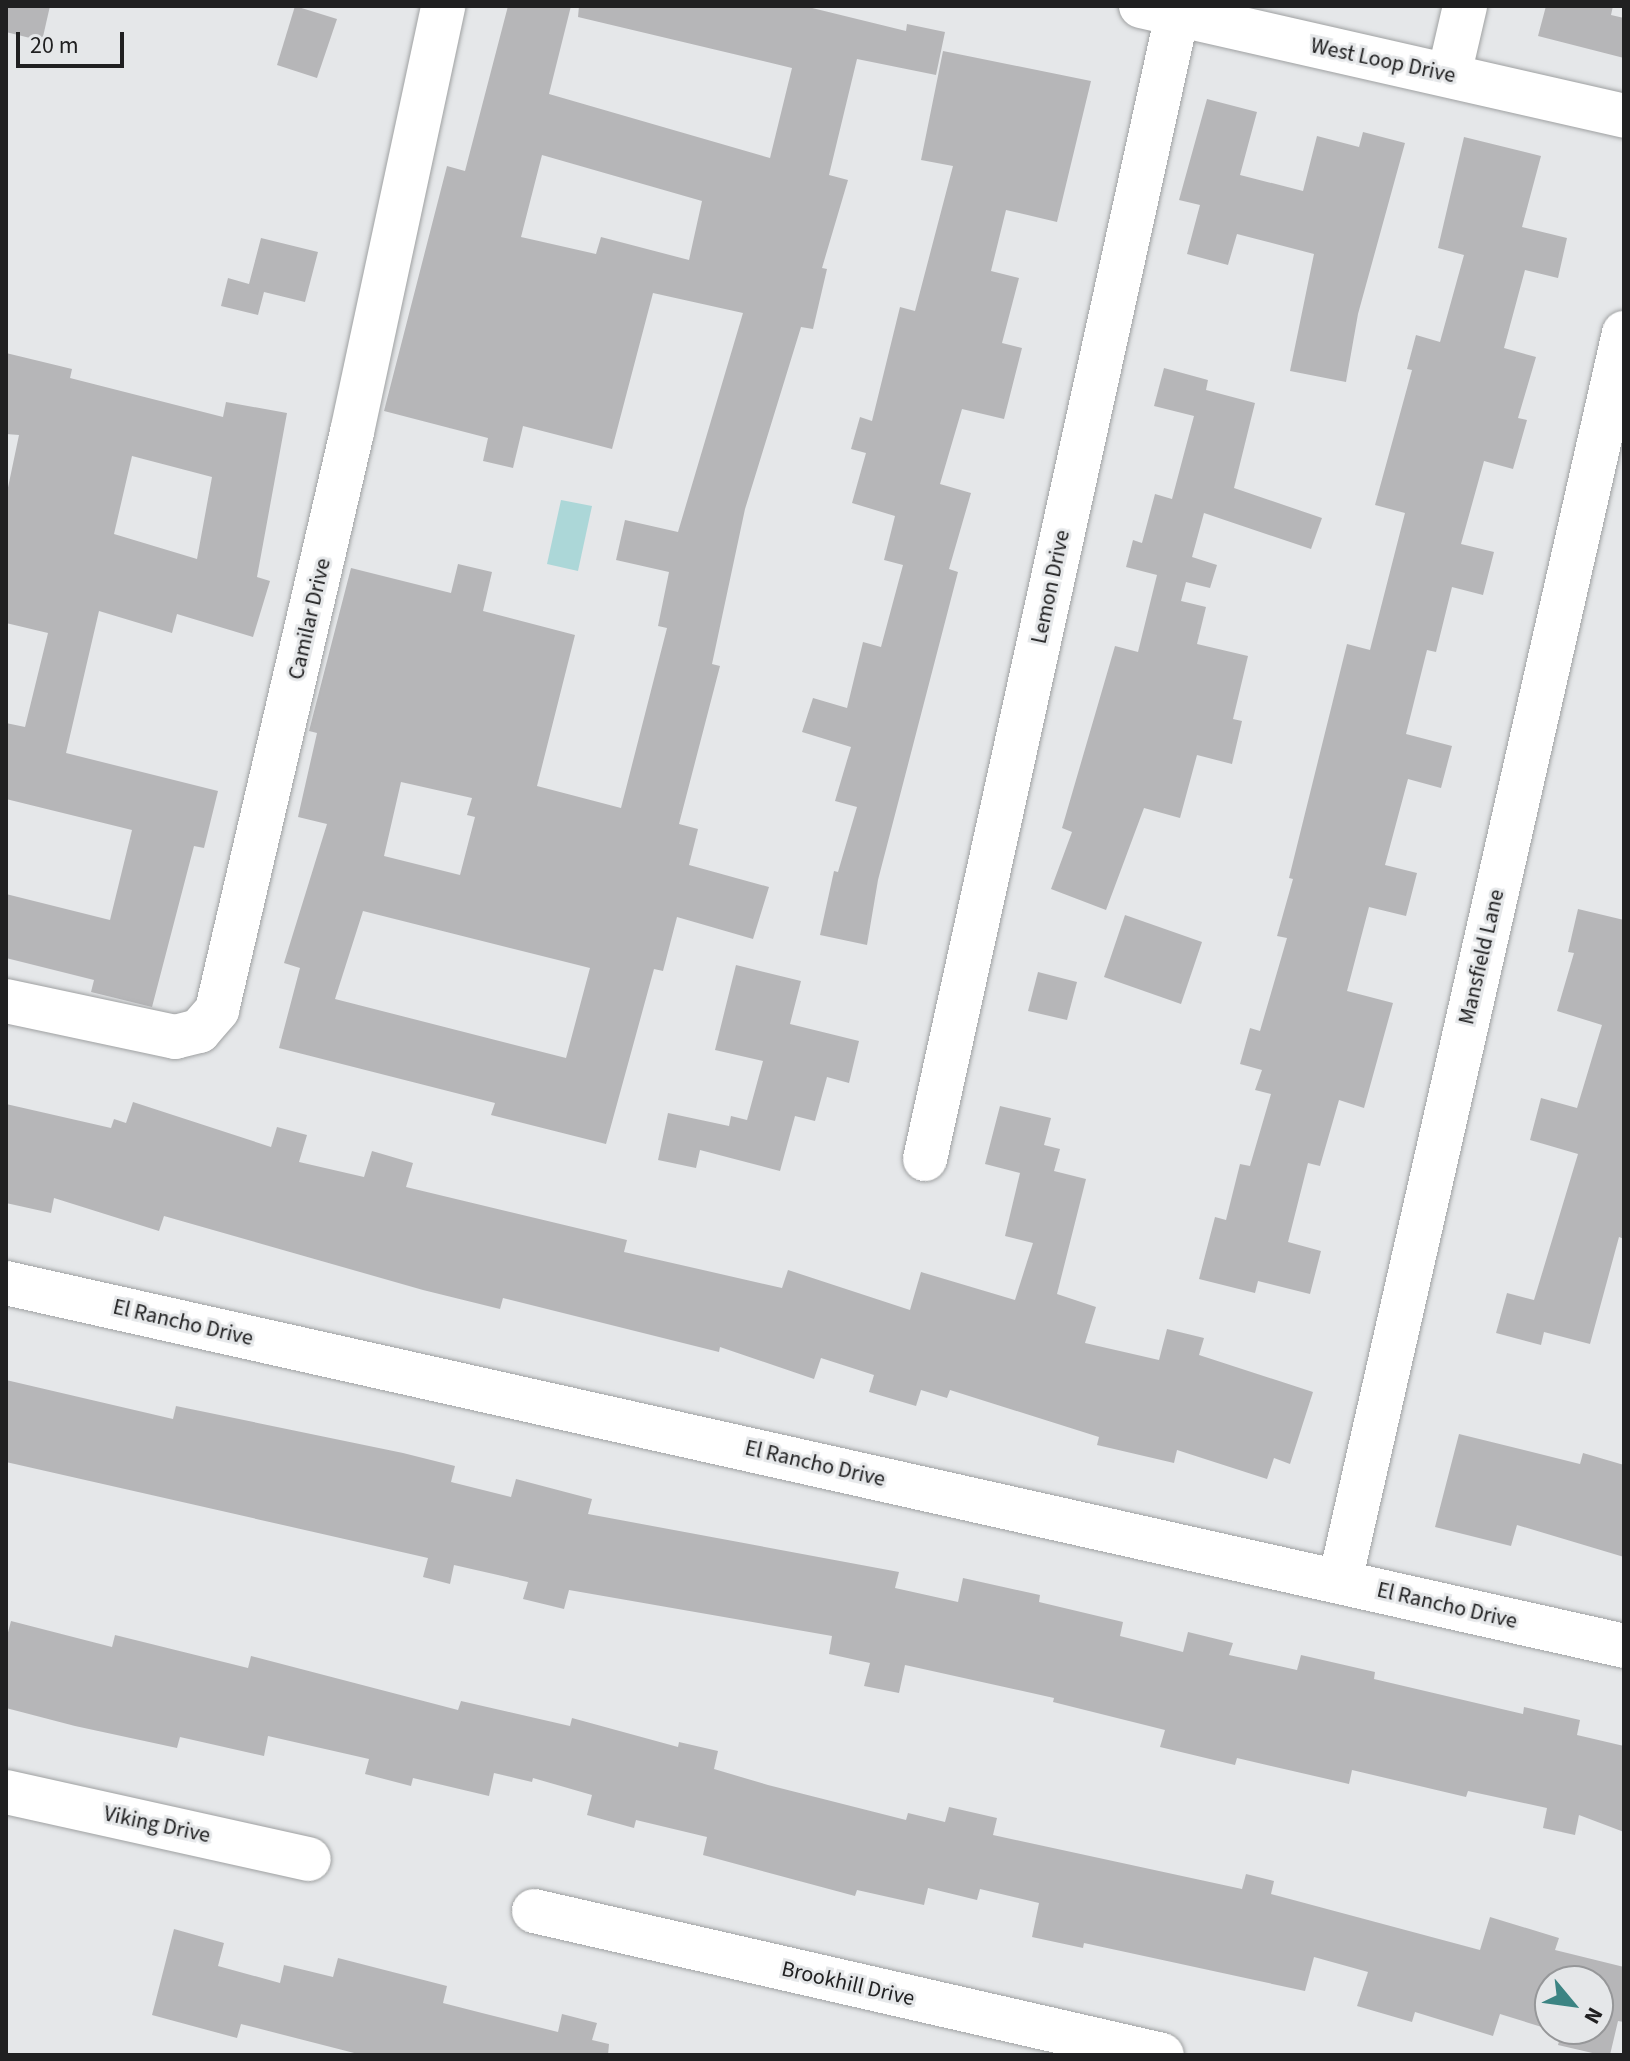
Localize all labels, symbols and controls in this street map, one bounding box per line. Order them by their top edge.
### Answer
scale bar [20,16,128,66]
text: 20 m [30,28,79,63]
street label: West Loop Drive [1308,33,1458,89]
street label: Lemon Drive [1026,528,1076,646]
street label: Camilar Drive [283,556,337,682]
street label: Mansfield Lane [1454,887,1510,1027]
street label: El Rancho Drive [110,1294,256,1352]
street label: El Rancho Drive [742,1435,888,1493]
street label: El Rancho Drive [1374,1577,1520,1635]
street label: Viking Drive [101,1801,213,1849]
street label: Brookhill Drive [779,1956,917,2012]
north arrow [1534,1965,1614,2045]
text: N [1576,2001,1611,2030]

